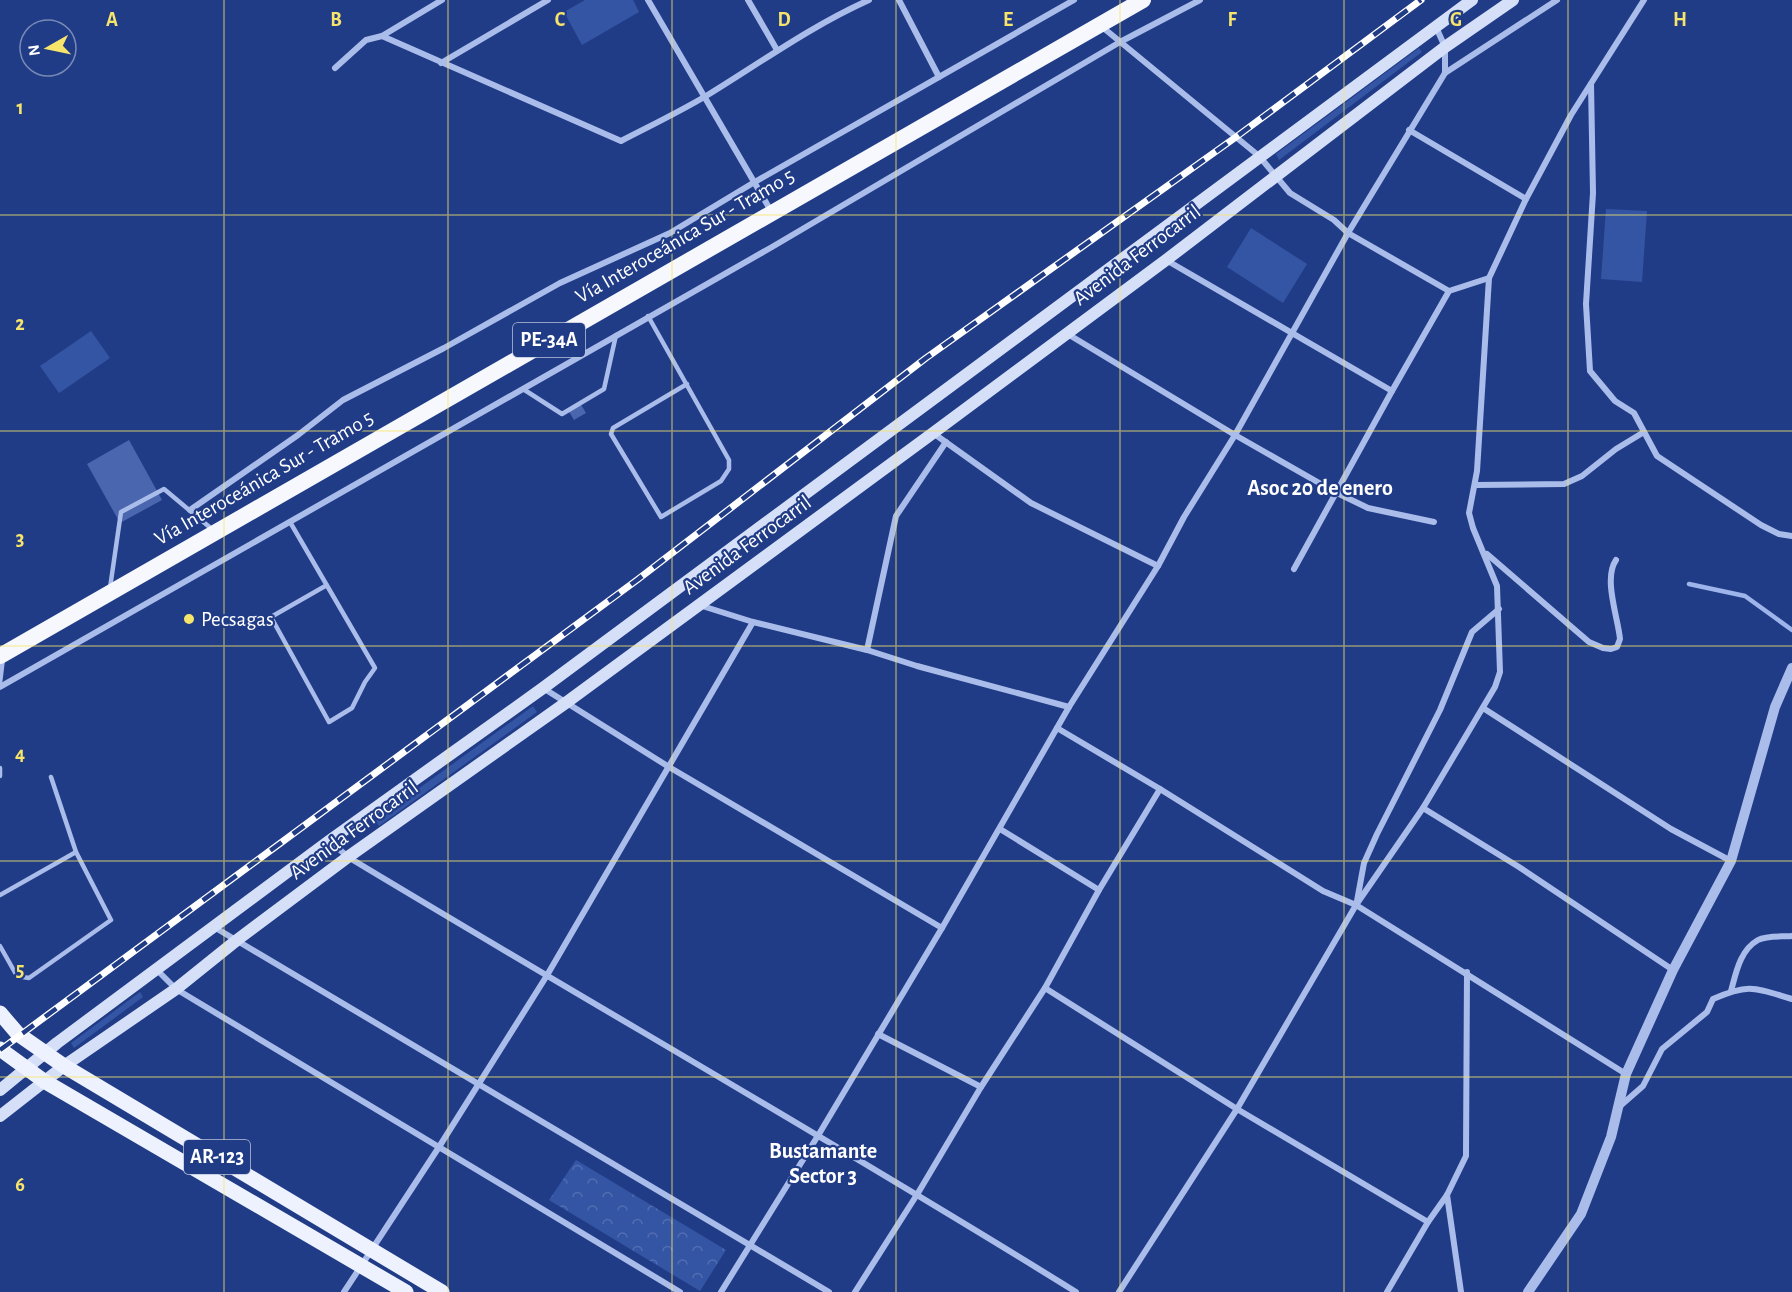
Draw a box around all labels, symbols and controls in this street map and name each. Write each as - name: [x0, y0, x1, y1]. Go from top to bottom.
- text: A: [106, 10, 118, 30]
- text: B: [330, 10, 342, 30]
- text: C: [555, 10, 566, 30]
- text: D: [777, 10, 791, 30]
- text: E: [1003, 10, 1013, 30]
- text: F: [1227, 10, 1237, 30]
- text: G: [1450, 10, 1462, 30]
- text: H: [1673, 10, 1687, 30]
- north arrow: [18, 18, 78, 78]
- text: N: [25, 43, 43, 57]
- text: 1: [16, 98, 24, 118]
- street label: Vía Interoceánica Sur - Tramo 5: [572, 165, 798, 307]
- street label: Avenida Ferrocarril: [1070, 201, 1204, 309]
- text: 2: [15, 314, 25, 334]
- road number: PE-34A: [513, 323, 585, 357]
- street label: Vía Interoceánica Sur - Tramo 5: [151, 407, 377, 549]
- district label: Asoc 20 de enero: [1247, 477, 1393, 499]
- street label: Avenida Ferrocarril: [679, 492, 815, 598]
- text: 3: [16, 529, 24, 549]
- place label: Pecsagas: [201, 609, 274, 630]
- marker: Pecsagas: [182, 612, 196, 626]
- text: 4: [15, 744, 25, 764]
- street label: Avenida Ferrocarril: [286, 777, 422, 883]
- text: 5: [16, 960, 24, 980]
- road number: AR-123: [184, 1140, 250, 1174]
- district label: Bustamante Sector 3: [769, 1140, 877, 1187]
- text: 6: [15, 1175, 25, 1195]

